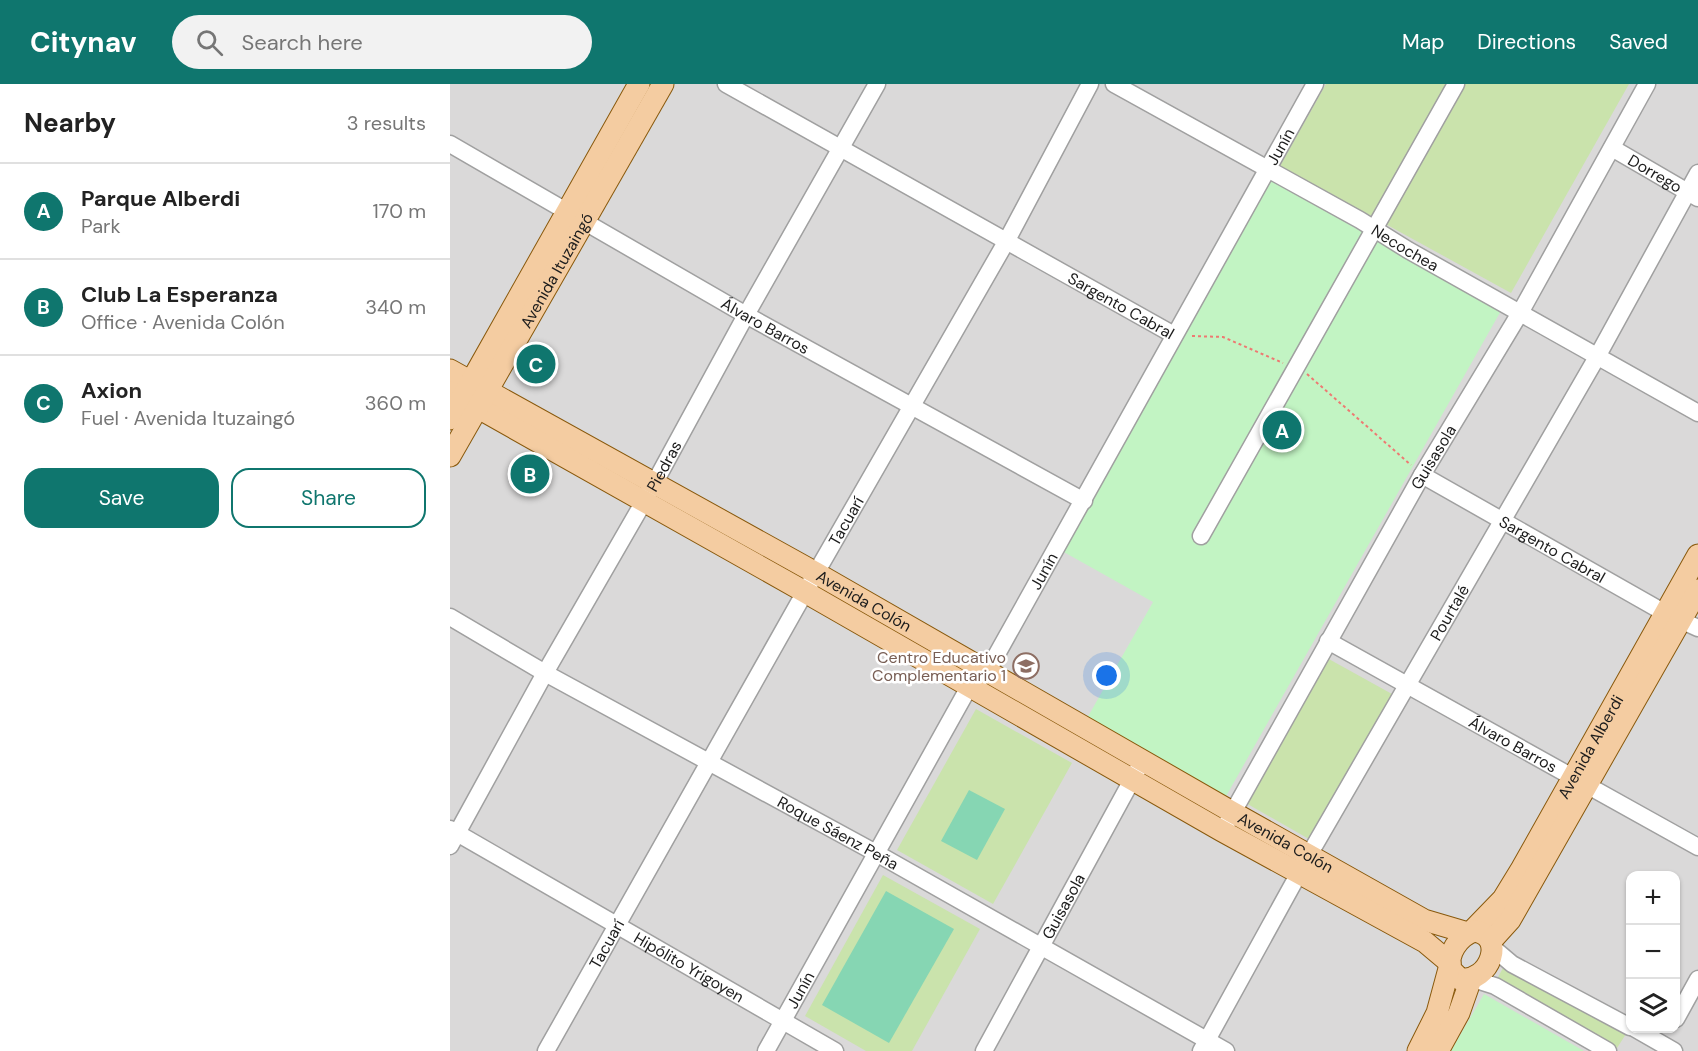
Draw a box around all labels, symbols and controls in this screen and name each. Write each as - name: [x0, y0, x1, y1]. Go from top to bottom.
- search box: [172, 15, 592, 69]
- text: Citynav: [30, 24, 136, 61]
- icon: search: [193, 26, 226, 59]
- text: Search here: [241, 28, 363, 57]
- text: Map: [1402, 28, 1444, 56]
- text: Directions: [1477, 28, 1576, 56]
- text: Saved: [1609, 28, 1668, 56]
- text: Nearby: [24, 106, 116, 140]
- text: 3 results: [347, 110, 426, 136]
- street label: Junín: [1261, 124, 1299, 169]
- street label: Dorrego: [1624, 149, 1686, 197]
- text: Parque Alberdi: [81, 184, 240, 213]
- text: A: [36, 198, 51, 224]
- text: 170 m: [373, 198, 426, 224]
- street label: Avenida Ituzaingó: [515, 209, 598, 332]
- text: Park: [81, 213, 121, 239]
- street label: Necochea: [1368, 219, 1443, 276]
- street label: Sargento Cabral: [1064, 267, 1178, 344]
- text: Club La Esperanza: [81, 280, 278, 309]
- street label: Álvaro Barros: [718, 293, 813, 358]
- text: B: [37, 294, 50, 320]
- text: 340 m: [365, 294, 426, 320]
- text: Office · Avenida Colón: [81, 309, 285, 335]
- pin: C: [516, 342, 556, 386]
- text: Axion: [81, 376, 142, 405]
- text: C: [36, 390, 51, 416]
- text: 360 m: [365, 390, 426, 416]
- text: Fuel · Avenida Ituzaingó: [81, 405, 295, 431]
- pin: A: [1262, 408, 1302, 452]
- street label: Guisasola: [1406, 421, 1461, 493]
- street label: Piedras: [641, 437, 686, 495]
- pin: B: [510, 452, 550, 496]
- button: Save: [24, 468, 219, 528]
- button: Share: [231, 468, 426, 528]
- street label: Tacuarí: [824, 492, 868, 549]
- street label: Sargento Cabral: [1496, 511, 1609, 588]
- street label: Junín: [1025, 549, 1062, 593]
- street label: Avenida Colón: [813, 565, 915, 636]
- street label: Pourtalé: [1425, 581, 1474, 644]
- place label: Centro Educativo Complementario 1: [872, 647, 1006, 686]
- school or university icon: Centro Educativo Complementario 1: [1011, 651, 1041, 681]
- your location: [1092, 661, 1121, 690]
- street label: Avenida Alberdi: [1553, 691, 1628, 802]
- street label: Álvaro Barros: [1465, 711, 1561, 777]
- street label: Roque Sáenz Peña: [774, 791, 902, 874]
- street label: Avenida Colón: [1234, 807, 1337, 877]
- street label: Guisasola: [1037, 870, 1089, 943]
- map controls: [1626, 871, 1680, 1033]
- button: +: [1626, 871, 1680, 925]
- street label: Tacuarí: [584, 915, 629, 972]
- button: −: [1626, 925, 1680, 979]
- street label: Hipólito Yrigoyen: [630, 927, 748, 1007]
- street label: Junín: [781, 968, 819, 1012]
- button: layers: [1626, 979, 1680, 1033]

